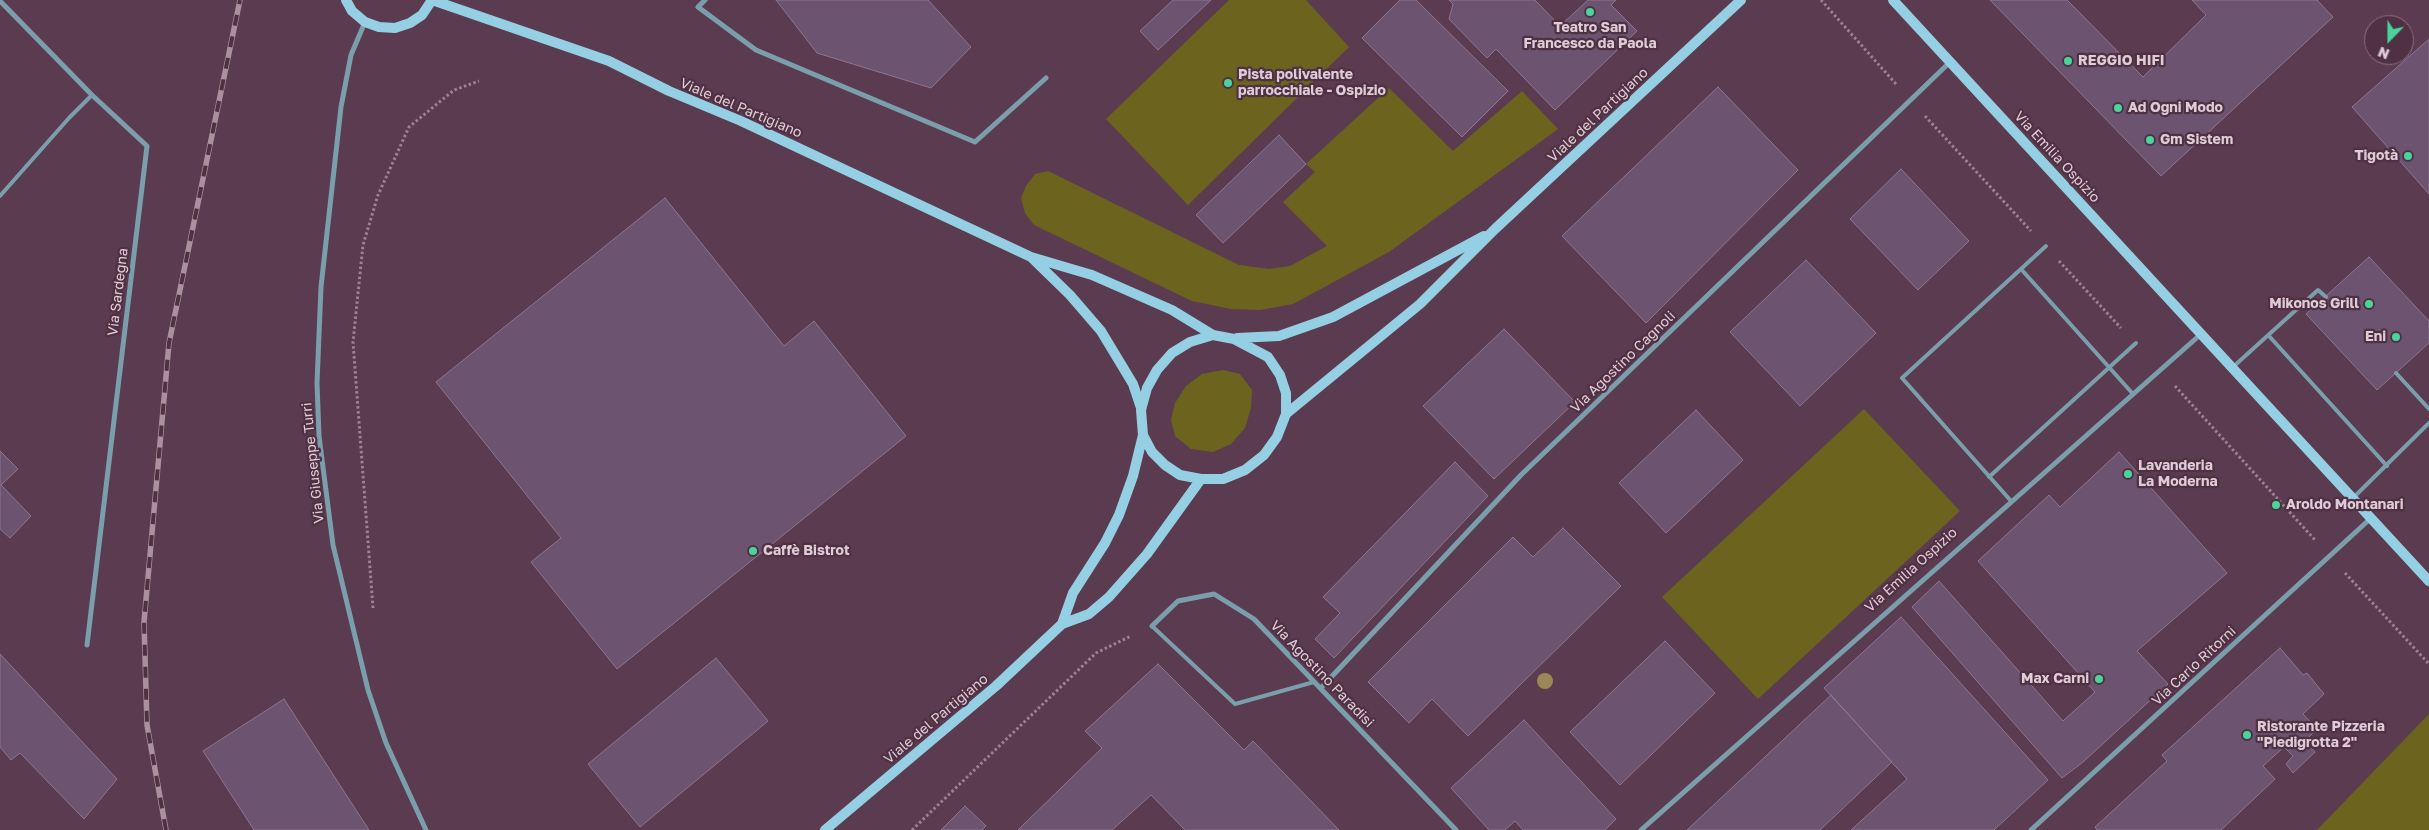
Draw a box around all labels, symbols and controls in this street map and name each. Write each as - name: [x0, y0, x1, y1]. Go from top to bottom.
- marker: Teatro San Francesco da Paola: [1584, 6, 1596, 18]
- north arrow: [2364, 15, 2414, 65]
- place label: Teatro San Francesco da Paola: [1523, 20, 1657, 52]
- text: N: [2375, 44, 2392, 63]
- place label: REGGIO HIFI: [2078, 53, 2165, 69]
- marker: REGGIO HIFI: [2062, 55, 2074, 67]
- street label: Viale del Partigiano: [1544, 64, 1652, 166]
- place label: Pista polivalente parrocchiale - Ospizio: [1238, 67, 1386, 100]
- street label: Viale del Partigiano: [677, 75, 805, 141]
- marker: Pista polivalente parrocchiale - Ospizio: [1222, 77, 1234, 89]
- place label: Ad Ogni Modo: [2128, 100, 2223, 116]
- marker: Ad Ogni Modo: [2112, 102, 2124, 114]
- street label: Via Emilia Ospizio: [2011, 108, 2103, 206]
- place label: Gm Sistem: [2160, 132, 2233, 148]
- marker: Gm Sistem: [2144, 134, 2156, 146]
- place label: Tigotà: [2354, 148, 2398, 164]
- marker: Tigotà: [2402, 150, 2414, 162]
- street label: Via Sardegna: [104, 247, 132, 337]
- place label: Mikonos Grill: [2269, 296, 2359, 312]
- marker: Mikonos Grill: [2363, 298, 2375, 310]
- street label: Via Agostino Cagnoli: [1567, 308, 1679, 416]
- place label: Eni: [2365, 329, 2386, 345]
- marker: Eni: [2390, 331, 2402, 343]
- street label: Via Giuseppe Turri: [298, 402, 328, 524]
- place label: Lavanderia La Moderna: [2138, 458, 2218, 491]
- marker: Lavanderia La Moderna: [2122, 468, 2134, 480]
- place label: Aroldo Montanari: [2286, 497, 2404, 513]
- marker: Aroldo Montanari: [2270, 499, 2282, 511]
- street label: Via Emilia Ospizio: [1861, 524, 1961, 616]
- place label: Caffè Bistrot: [763, 543, 849, 559]
- marker: Caffè Bistrot: [747, 545, 759, 557]
- street label: Via Agostino Paradisi: [1267, 617, 1377, 731]
- street label: Via Carlo Ritorni: [2148, 623, 2240, 709]
- street label: Viale del Partigiano: [880, 670, 992, 768]
- place label: Max Carni: [2021, 671, 2089, 687]
- marker: Max Carni: [2093, 673, 2105, 685]
- place label: Ristorante Pizzeria "Piedigrotta 2": [2257, 719, 2385, 752]
- marker: Ristorante Pizzeria "Piedigrotta 2": [2241, 729, 2253, 741]

